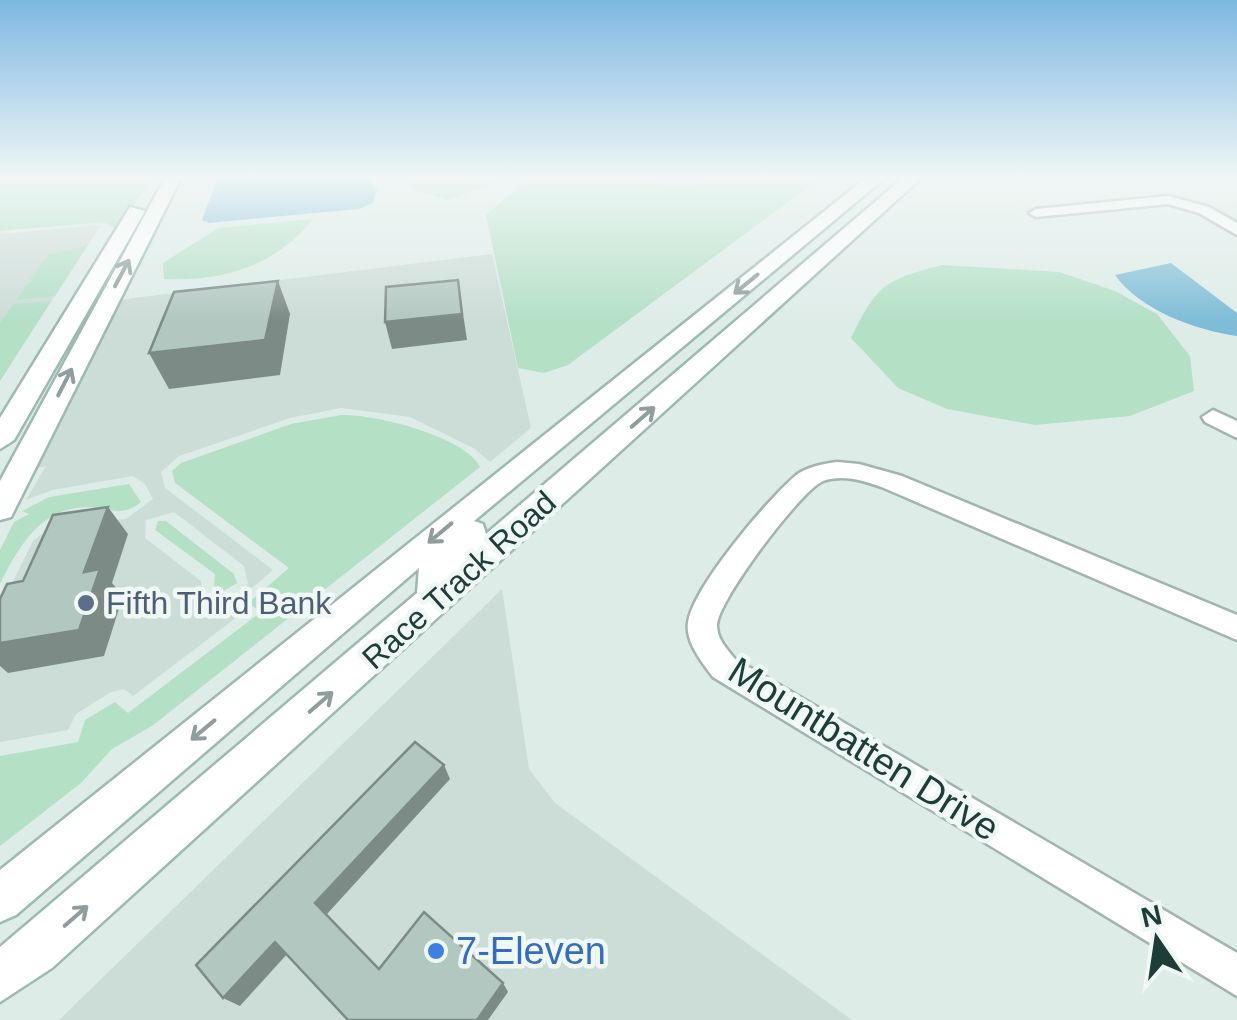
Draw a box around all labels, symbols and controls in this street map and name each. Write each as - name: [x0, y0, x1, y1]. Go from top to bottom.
- one-way arrow: [113, 258, 133, 288]
- one-way arrow: [734, 273, 760, 295]
- one-way arrow: [56, 368, 75, 398]
- one-way arrow: [630, 405, 655, 428]
- street label: Race Track Road: [355, 484, 563, 676]
- one-way arrow: [427, 521, 453, 543]
- place label: Fifth Third Bank: [106, 585, 332, 621]
- marker: Fifth Third Bank: [75, 592, 97, 614]
- street label: Mountbatten Drive: [721, 649, 1007, 849]
- one-way arrow: [308, 690, 333, 713]
- one-way arrow: [191, 719, 217, 741]
- north arrow: [1107, 890, 1207, 990]
- text: N: [1138, 899, 1165, 934]
- one-way arrow: [63, 904, 88, 927]
- place label: 7-Eleven: [456, 930, 606, 972]
- marker: 7-Eleven: [425, 940, 447, 962]

